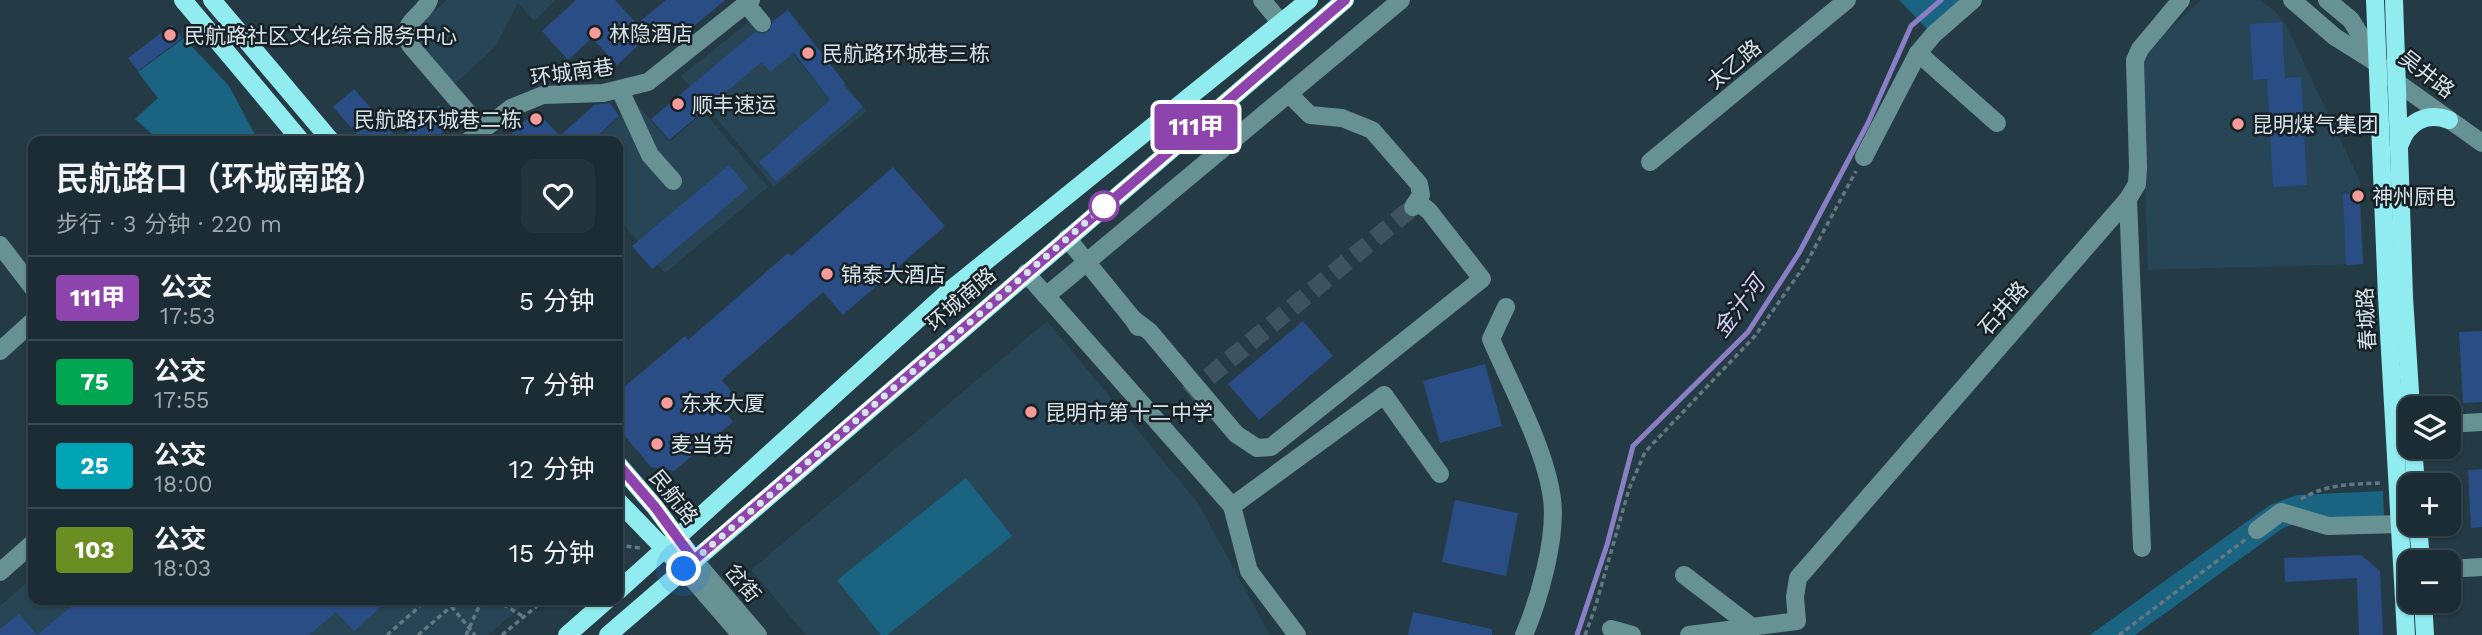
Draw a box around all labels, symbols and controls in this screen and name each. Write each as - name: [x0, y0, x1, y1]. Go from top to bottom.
- place label: 林隐酒店: [609, 21, 693, 46]
- place label: 民航路社区文化综合服务中心: [184, 23, 457, 48]
- marker: 林隐酒店: [587, 25, 603, 41]
- marker: 民航路社区文化综合服务中心: [162, 27, 178, 43]
- street label: 太乙路: [1702, 34, 1766, 94]
- place label: 民航路环城巷三栋: [822, 41, 990, 66]
- marker: 民航路环城巷三栋: [800, 45, 816, 61]
- street label: 吴井路: [2394, 45, 2460, 103]
- street label: 环城南巷: [529, 54, 615, 90]
- place label: 顺丰速运: [692, 92, 776, 117]
- marker: 顺丰速运: [670, 96, 686, 112]
- line badge: 111甲: [1147, 104, 1245, 150]
- place label: 民航路环城巷二栋: [354, 107, 522, 132]
- marker: 民航路环城巷二栋: [528, 111, 544, 127]
- place label: 昆明煤气集团: [2252, 112, 2378, 137]
- text: 111甲: [1168, 113, 1224, 141]
- marker: 昆明煤气集团: [2230, 116, 2246, 132]
- text: 民航路口（环城南路）: [56, 159, 386, 198]
- button: heart: [521, 159, 595, 233]
- place label: 神州厨电: [2372, 184, 2456, 209]
- marker: 神州厨电: [2350, 188, 2366, 204]
- unlabelled marker: [1089, 191, 1119, 221]
- text: 步行 · 3 分钟 · 220 m: [56, 211, 282, 238]
- place label: 锦泰大酒店: [841, 262, 946, 287]
- street label: 环城南路: [921, 262, 1001, 336]
- marker: 锦泰大酒店: [819, 266, 835, 282]
- water label: 金汁河: [1707, 268, 1773, 343]
- text: 公交: [160, 272, 212, 302]
- street label: 石井路: [1973, 276, 2033, 340]
- text: 111甲: [70, 284, 125, 312]
- text: 5 分钟: [519, 286, 595, 316]
- street label: 春城路: [2352, 287, 2380, 351]
- text: 17:53: [160, 303, 216, 330]
- text: 公交: [154, 356, 206, 386]
- text: 75: [80, 368, 109, 396]
- text: 7 分钟: [520, 370, 595, 400]
- text: 17:55: [154, 387, 209, 414]
- place label: 东来大厦: [681, 391, 765, 416]
- marker: 东来大厦: [659, 395, 675, 411]
- map controls: [2398, 396, 2461, 613]
- button: layers: [2398, 396, 2461, 459]
- place label: 昆明市第十二中学: [1045, 400, 1213, 425]
- marker: 昆明市第十二中学: [1023, 404, 1039, 420]
- place label: 麦当劳: [671, 432, 734, 457]
- marker: 麦当劳: [649, 436, 665, 452]
- text: 公交: [154, 440, 206, 470]
- text: 25: [80, 452, 109, 480]
- text: 12 分钟: [509, 454, 595, 484]
- street label: 民航路: [644, 465, 704, 529]
- text: 18:00: [154, 471, 213, 498]
- button: +: [2398, 473, 2461, 536]
- text: 公交: [154, 524, 206, 554]
- text: 103: [75, 536, 114, 564]
- text: 15 分钟: [509, 538, 595, 568]
- button: −: [2398, 550, 2461, 613]
- your location: [666, 551, 701, 586]
- text: 18:03: [154, 555, 211, 582]
- street label: 岔街: [720, 559, 766, 607]

